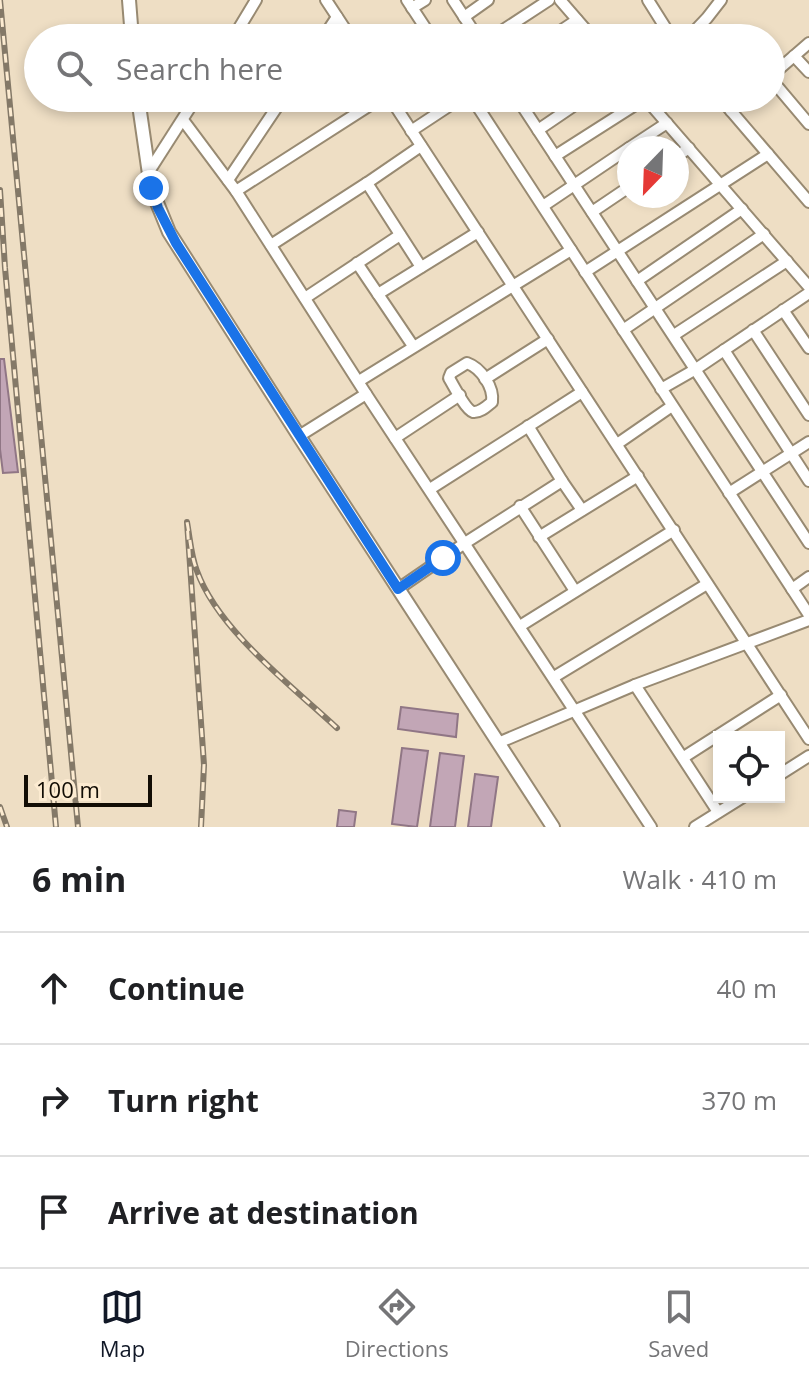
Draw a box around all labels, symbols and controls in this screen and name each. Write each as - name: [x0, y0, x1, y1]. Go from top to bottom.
- search box: [24, 24, 785, 112]
- icon: search: [52, 46, 96, 90]
- text: Search here: [116, 48, 283, 89]
- north arrow: [617, 136, 689, 208]
- route end: [133, 170, 169, 206]
- route start: [425, 540, 461, 576]
- map controls: [713, 731, 785, 803]
- button: locate: [713, 731, 785, 803]
- scale bar: [24, 771, 152, 807]
- text: 100 m: [36, 774, 100, 804]
- text: 6 min: [32, 856, 126, 902]
- text: Walk · 410 m: [623, 861, 777, 897]
- icon: ahead: [32, 966, 76, 1010]
- text: Continue: [108, 968, 245, 1009]
- text: 40 m: [716, 970, 777, 1006]
- icon: right: [32, 1078, 76, 1122]
- text: Turn right: [108, 1080, 259, 1121]
- text: 370 m: [702, 1082, 777, 1118]
- icon: arrive: [32, 1190, 76, 1234]
- text: Arrive at destination: [108, 1192, 419, 1233]
- tab: Map: [100, 1285, 145, 1363]
- tab: Directions: [345, 1285, 449, 1363]
- tab: Saved: [648, 1285, 709, 1363]

